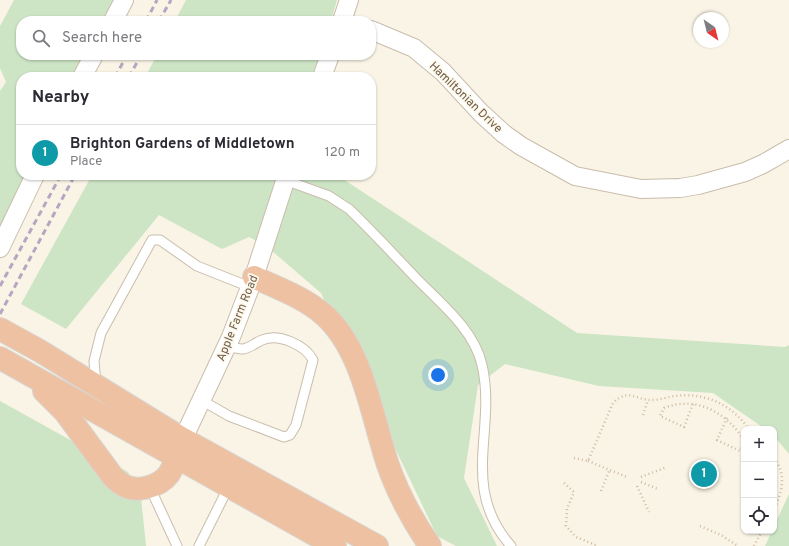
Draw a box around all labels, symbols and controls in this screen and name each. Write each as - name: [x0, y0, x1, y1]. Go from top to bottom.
- north arrow: [693, 12, 729, 48]
- search box: [16, 16, 376, 60]
- icon: search: [30, 27, 52, 49]
- text: Search here: [62, 29, 142, 48]
- street label: Hamiltonian Drive: [425, 59, 505, 137]
- text: Nearby: [32, 87, 89, 109]
- text: Brighton Gardens of Middletown: [70, 135, 295, 154]
- text: 1: [42, 145, 48, 161]
- text: 120 m: [325, 145, 360, 161]
- text: Place: [70, 154, 102, 170]
- street label: Apple Farm Road: [213, 273, 263, 364]
- your location: [428, 365, 448, 385]
- map controls: [741, 426, 777, 534]
- button: +: [741, 426, 777, 462]
- pin: 1: [691, 459, 717, 489]
- button: −: [741, 462, 777, 498]
- button: locate: [741, 498, 777, 534]

